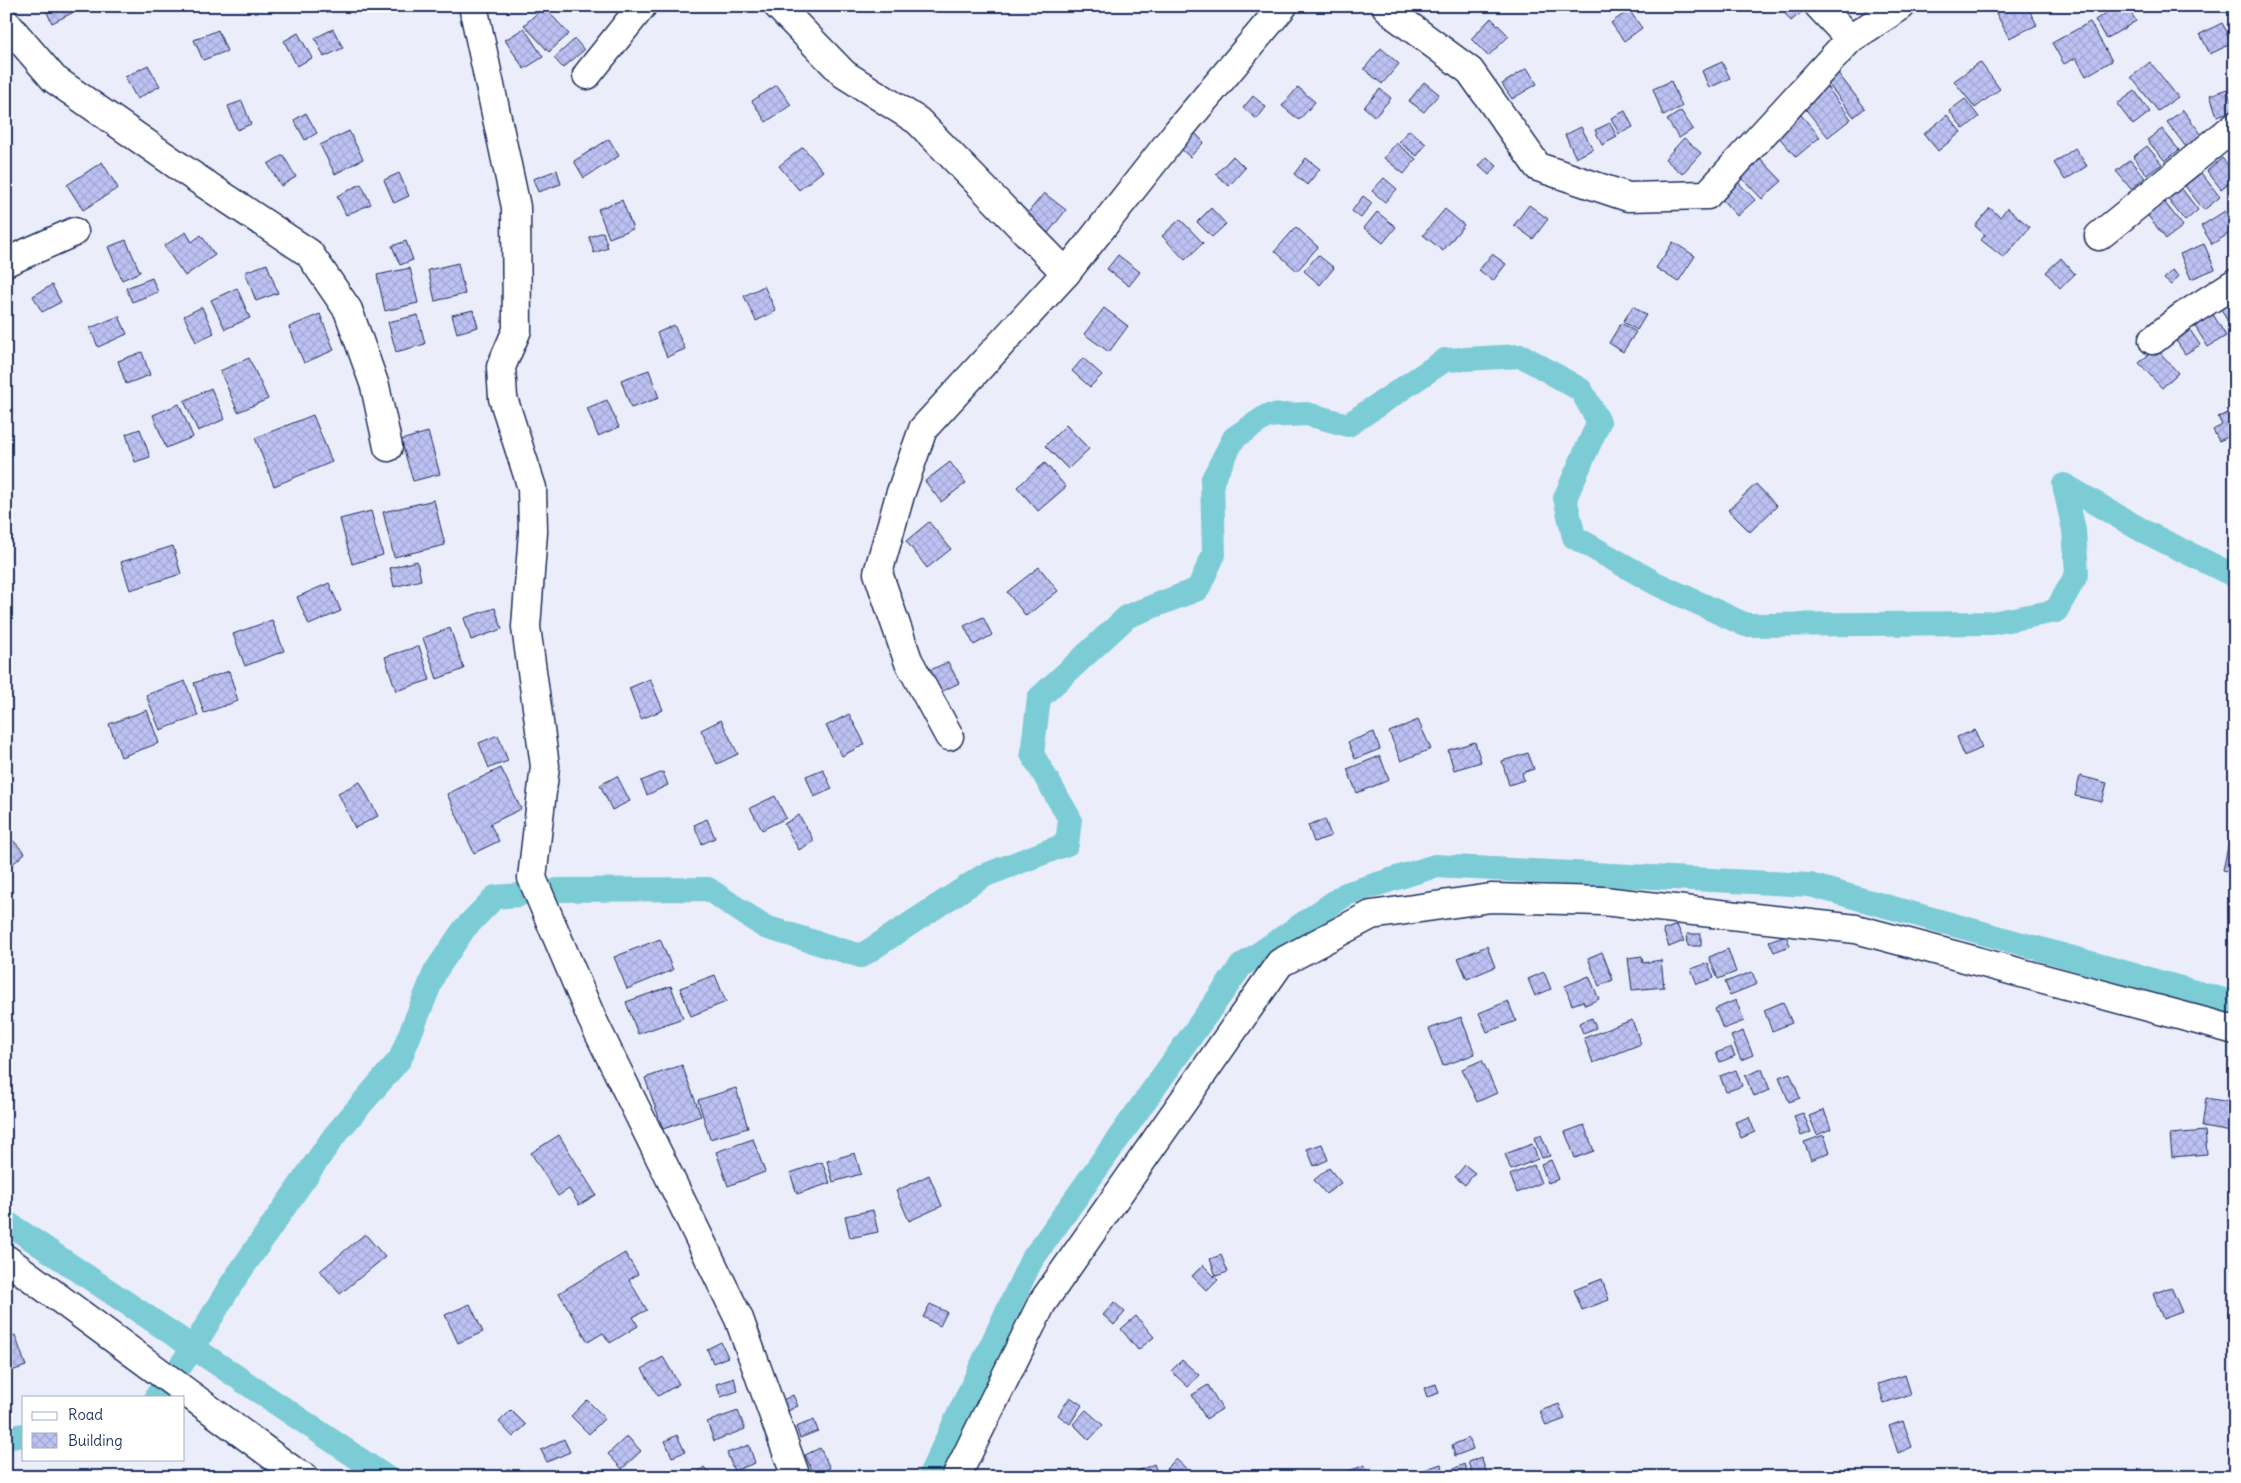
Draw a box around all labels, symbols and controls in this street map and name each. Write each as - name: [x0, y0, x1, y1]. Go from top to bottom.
- legend: [22, 1396, 185, 1460]
- text: Road: [68, 1405, 103, 1424]
- text: Building: [68, 1431, 123, 1450]

